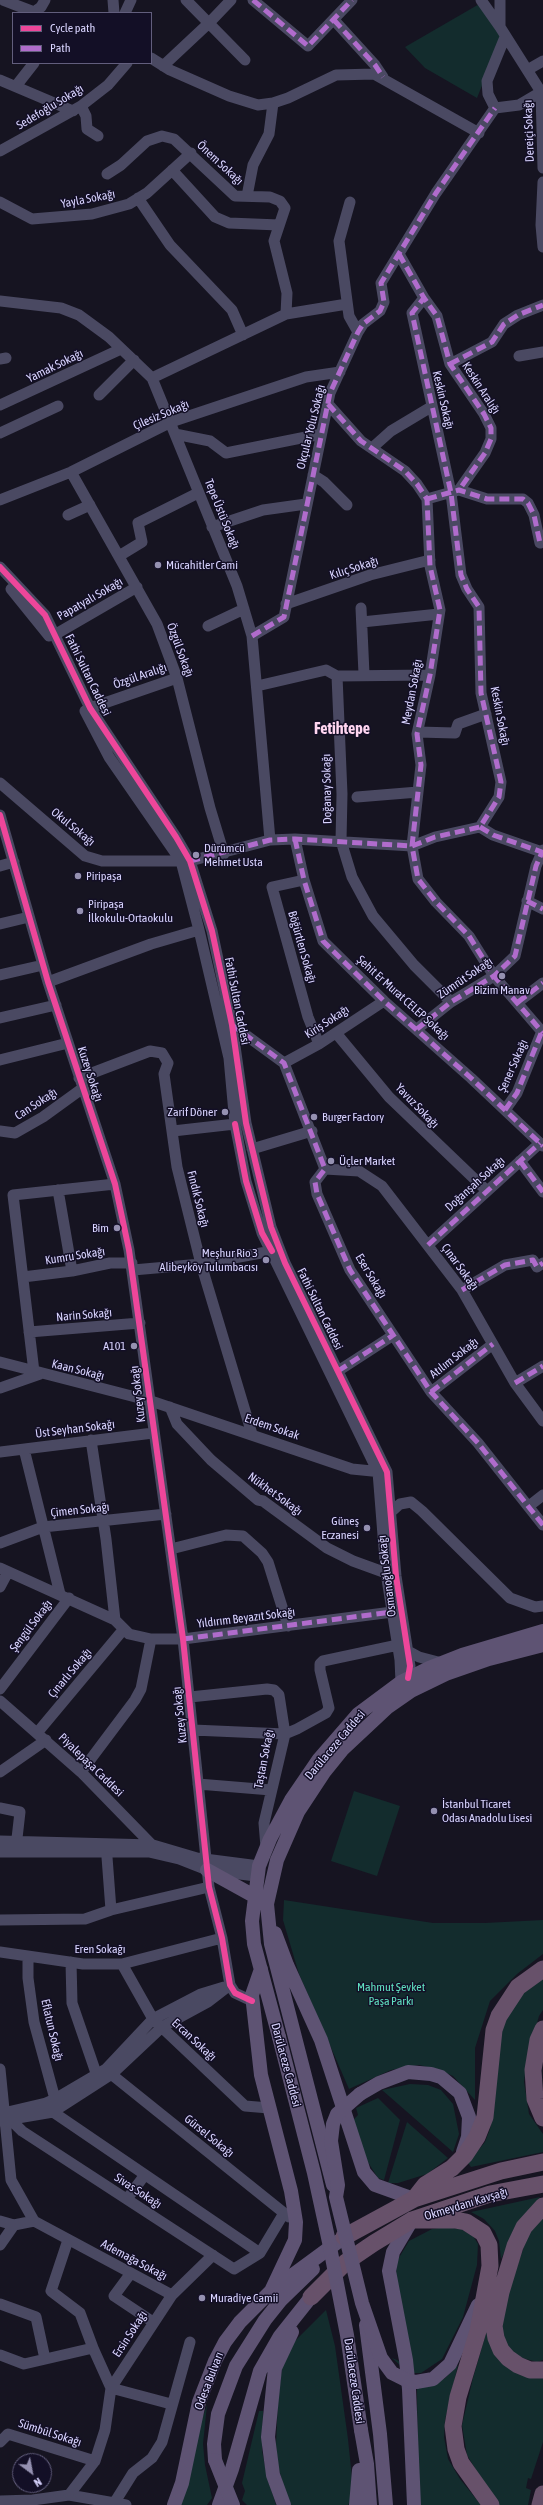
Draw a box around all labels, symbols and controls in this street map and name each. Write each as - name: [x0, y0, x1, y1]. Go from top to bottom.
- legend: [12, 12, 152, 64]
- text: Cycle path: [50, 21, 95, 35]
- text: Path: [50, 41, 71, 55]
- street label: Sedefoğlu Sokağı: [14, 81, 86, 133]
- street label: Dereiçi Sokağı: [521, 100, 537, 162]
- street label: Önem Sokağı: [194, 138, 246, 188]
- street label: Yayla Sokağı: [60, 187, 116, 211]
- street label: Yamak Sokağı: [25, 346, 85, 386]
- street label: Keskin Aralığı: [459, 359, 503, 417]
- street label: Keskin Sokağı: [429, 369, 457, 431]
- street label: Okçular Yolu Sokağı: [294, 383, 328, 471]
- street label: Çilesiz Sokağı: [131, 397, 191, 433]
- street label: Tepe Üstü Sokağı: [201, 477, 243, 551]
- street label: Kılıç Sokağı: [328, 553, 380, 583]
- place label: Mücahitler Cami: [166, 558, 238, 572]
- marker: Mücahitler Cami: [153, 560, 163, 570]
- street label: Papatyalı Sokağı: [55, 574, 125, 624]
- street label: Özgül Sokağı: [164, 621, 196, 679]
- street label: Fathi Sultan Caddesi: [62, 632, 114, 718]
- street label: Meydan Sokağı: [399, 658, 425, 726]
- street label: Özgül Aralığı: [111, 660, 169, 692]
- street label: Keskin Sokağı: [487, 685, 513, 747]
- district label: Fetihtepe: [314, 719, 370, 739]
- street label: Doğanay Sokağı: [319, 754, 335, 824]
- street label: Okul Sokağı: [48, 805, 98, 849]
- place label: Dürümcü Mehmet Usta: [204, 841, 263, 869]
- marker: Dürümcü Mehmet Usta: [191, 850, 201, 860]
- place label: Piripaşa: [86, 869, 122, 883]
- marker: Piripaşa: [73, 871, 83, 881]
- place label: Piripaşa İlkokulu-Ortaokulu: [88, 897, 173, 925]
- marker: Piripaşa İlkokulu-Ortaokulu: [75, 906, 85, 916]
- street label: Böğürtlen Sokağı: [285, 909, 319, 985]
- street label: Şehit Er Murat CELEP Sokağı: [354, 953, 452, 1043]
- street label: Zümrüt Sokağı: [435, 954, 495, 1002]
- street label: Fathi Sultan Caddesi: [221, 956, 253, 1046]
- marker: Bizim Manav: [497, 971, 507, 981]
- place label: Bizim Manav: [474, 983, 530, 997]
- street label: Kiriş Sokağı: [302, 1002, 352, 1042]
- street label: Şener Sokağı: [495, 1037, 531, 1095]
- street label: Kuzey Sokağı: [74, 1045, 106, 1103]
- street label: Yavuz Sokağı: [392, 1081, 442, 1131]
- street label: Can Sokağı: [12, 1085, 60, 1123]
- place label: Zarif Döner: [168, 1105, 217, 1119]
- marker: Zarif Döner: [220, 1107, 230, 1117]
- place label: Burger Factory: [322, 1110, 384, 1124]
- marker: Burger Factory: [309, 1112, 319, 1122]
- street label: Doğanşah Sokağı: [442, 1153, 508, 1215]
- place label: Üçler Market: [339, 1154, 395, 1168]
- marker: Üçler Market: [326, 1156, 336, 1166]
- street label: Fındık Sokağı: [184, 1169, 212, 1229]
- place label: Bim: [92, 1221, 109, 1235]
- marker: Bim: [112, 1223, 122, 1233]
- street label: Çınar Sokağı: [438, 1241, 482, 1293]
- street label: Kumru Sokağı: [44, 1244, 106, 1268]
- place label: Meşhur Rio 3 Alibeyköy Tulumbacısı: [160, 1246, 258, 1274]
- street label: Eser Sokağı: [352, 1251, 390, 1301]
- marker: Meşhur Rio 3 Alibeyköy Tulumbacısı: [261, 1255, 271, 1265]
- street label: Fathi Sultan Caddesi: [294, 1266, 346, 1352]
- street label: Narin Sokağı: [56, 1305, 112, 1325]
- street label: Atılım Sokağı: [427, 1335, 481, 1381]
- place label: A101: [103, 1339, 126, 1353]
- marker: A101: [129, 1341, 139, 1351]
- street label: Kaan Sokağı: [50, 1357, 106, 1383]
- street label: Kuzey Sokağı: [127, 1365, 149, 1423]
- street label: Erdem Sokak: [243, 1411, 301, 1443]
- street label: Üst Seyhan Sokağı: [34, 1417, 116, 1441]
- street label: Nükhet Sokağı: [245, 1469, 305, 1519]
- street label: Çimen Sokağı: [50, 1500, 110, 1520]
- place label: Güneş Eczanesi: [321, 1514, 359, 1542]
- marker: Güneş Eczanesi: [362, 1523, 372, 1533]
- street label: Osmanoğlu Sokağı: [375, 1534, 399, 1618]
- street label: Şengül Sokağı: [7, 1597, 55, 1655]
- street label: Yıldırım Beyazıt Sokağı: [196, 1605, 296, 1631]
- street label: Çınarlı Sokağı: [45, 1645, 95, 1701]
- street label: Kuzey Sokağı: [170, 1686, 190, 1744]
- street label: Darülaceze Caddesi: [302, 1707, 368, 1783]
- street label: Taştan Sokağı: [251, 1728, 277, 1790]
- street label: Piyalepaşa Caddesi: [55, 1730, 127, 1800]
- place label: İstanbul Ticaret Odası Anadolu Lisesi: [442, 1797, 532, 1825]
- marker: İstanbul Ticaret Odası Anadolu Lisesi: [429, 1806, 439, 1816]
- street label: Eren Sokağı: [74, 1942, 126, 1956]
- park label: Mahmut Şevket Paşa Parkı: [357, 1980, 425, 2008]
- street label: Eflatun Sokağı: [38, 1998, 66, 2062]
- street label: Ercan Sokağı: [169, 2016, 219, 2064]
- street label: Darülaceze Caddesi: [268, 2021, 304, 2109]
- street label: Gürsel Sokağı: [181, 2112, 237, 2160]
- street label: Sivas Sokağı: [112, 2170, 164, 2212]
- street label: Okmeydanı Kavşağı: [423, 2184, 509, 2224]
- street label: Ademağa Sokağı: [98, 2237, 170, 2283]
- place label: Muradiye Camii: [210, 2291, 278, 2305]
- marker: Muradiye Camii: [197, 2293, 207, 2303]
- street label: Ersin Sokağı: [110, 2308, 150, 2360]
- street label: Darülaceze Caddesi: [341, 2337, 367, 2425]
- street label: Odesa Bulvarı: [191, 2350, 227, 2412]
- street label: Sümbül Sokağı: [17, 2416, 83, 2450]
- north arrow: [12, 2453, 52, 2493]
- text: N: [32, 2476, 44, 2489]

